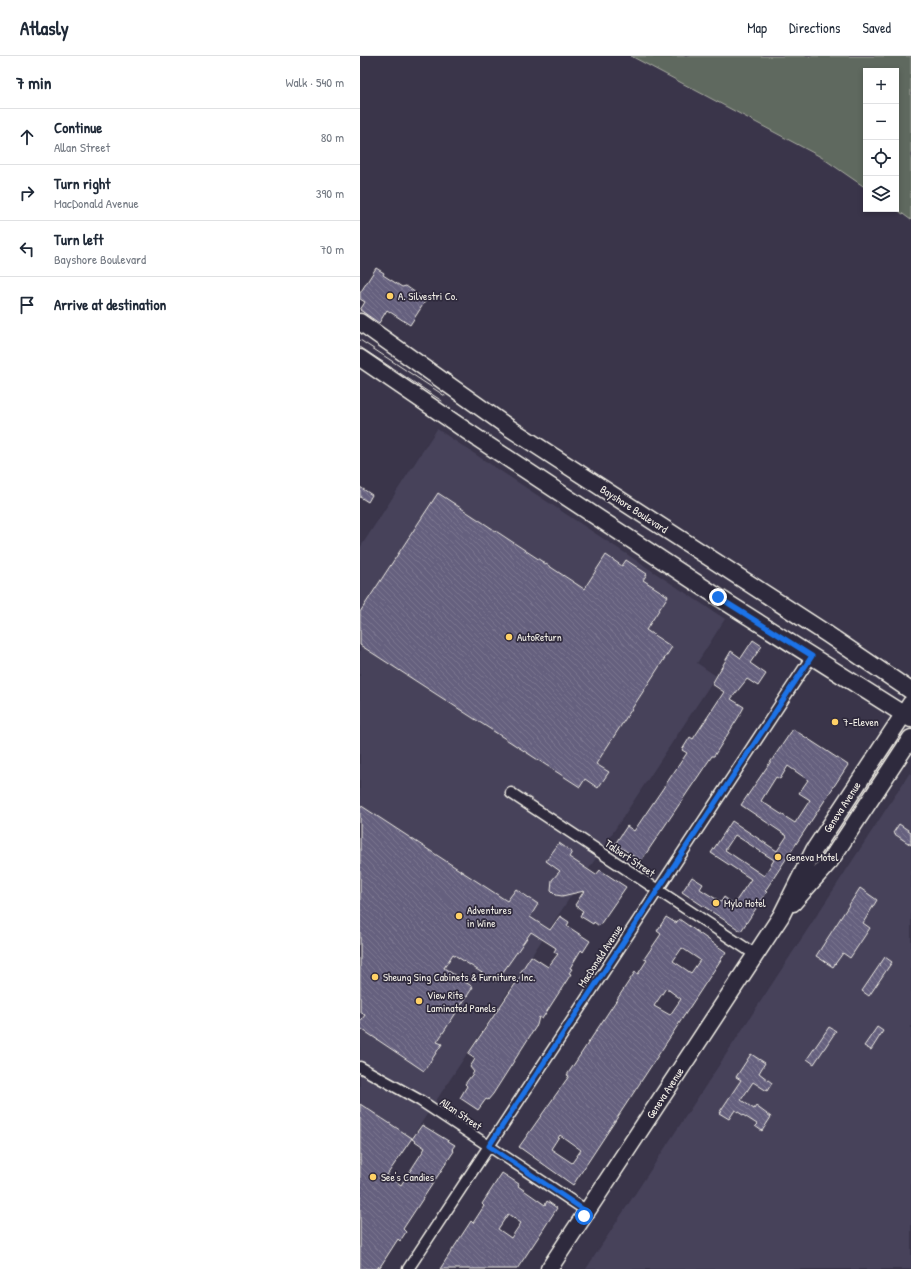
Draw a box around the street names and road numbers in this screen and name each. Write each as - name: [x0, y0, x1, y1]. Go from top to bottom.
- street label: Bayshore Boulevard: [598, 482, 671, 536]
- street label: Geneva Avenue: [820, 778, 864, 835]
- street label: Talbert Street: [602, 836, 658, 880]
- street label: MacDonald Avenue: [575, 922, 626, 990]
- street label: Geneva Avenue: [643, 1064, 687, 1121]
- street label: Allan Street: [437, 1095, 485, 1133]

